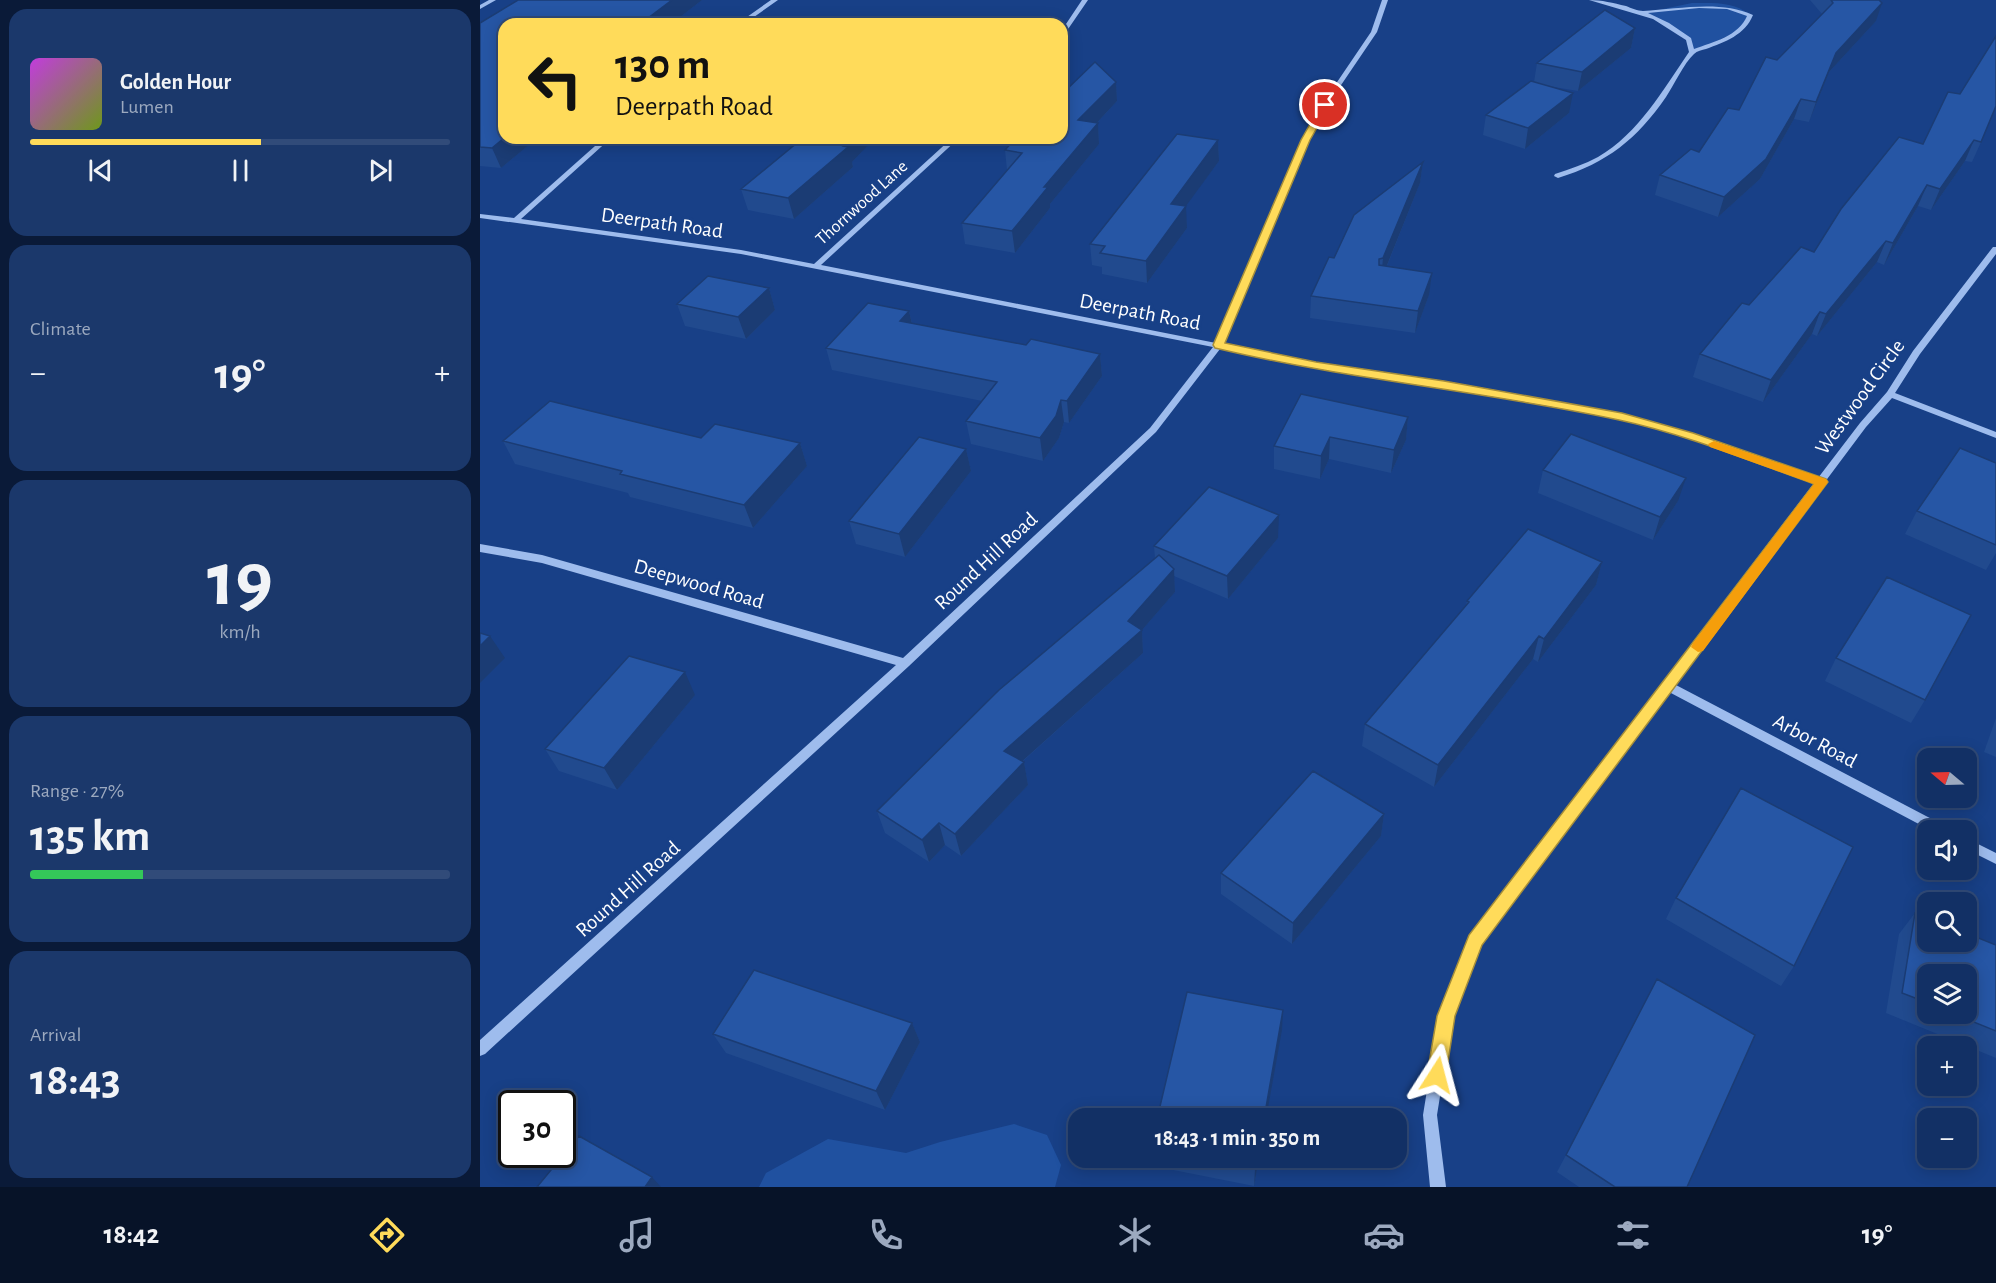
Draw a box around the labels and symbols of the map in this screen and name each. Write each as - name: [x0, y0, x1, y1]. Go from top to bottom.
- pin: [1299, 79, 1350, 130]
- street label: Thornwood Lane: [813, 157, 911, 249]
- street label: Deerpath Road: [600, 204, 724, 242]
- street label: Deerpath Road: [1078, 290, 1202, 334]
- street label: Westwood Circle: [1811, 336, 1909, 458]
- street label: Round Hill Road: [931, 508, 1041, 614]
- street label: Deepwood Road: [632, 555, 766, 613]
- street label: Arbor Road: [1770, 710, 1860, 772]
- north arrow: [1917, 748, 1977, 808]
- street label: Round Hill Road: [572, 837, 684, 941]
- position arrow: [1405, 1043, 1469, 1107]
- speed limit sign: 30: [498, 1090, 576, 1168]

